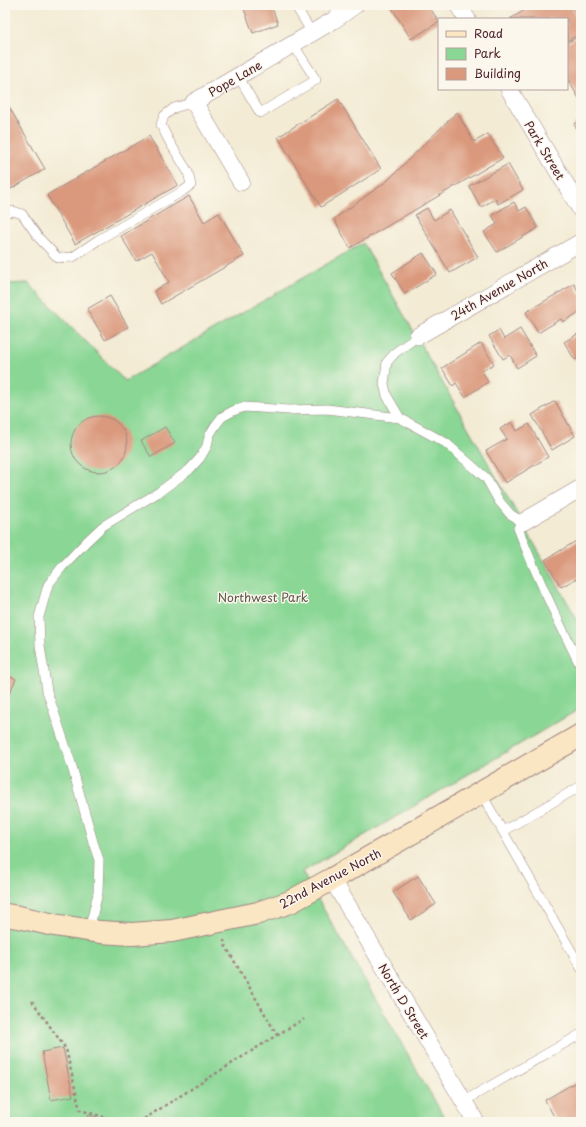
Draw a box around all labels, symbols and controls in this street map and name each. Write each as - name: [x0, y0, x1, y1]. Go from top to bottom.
- legend: [438, 18, 568, 90]
- text: Road: [474, 24, 503, 42]
- text: Park: [474, 44, 501, 62]
- street label: Pope Lane: [205, 55, 265, 101]
- text: Building: [474, 64, 521, 82]
- street label: Park Street: [520, 117, 570, 183]
- street label: 24th Avenue North: [447, 254, 551, 324]
- park label: Northwest Park: [218, 588, 308, 606]
- street label: 22nd Avenue North: [276, 844, 384, 912]
- street label: North D Street: [374, 960, 434, 1042]

